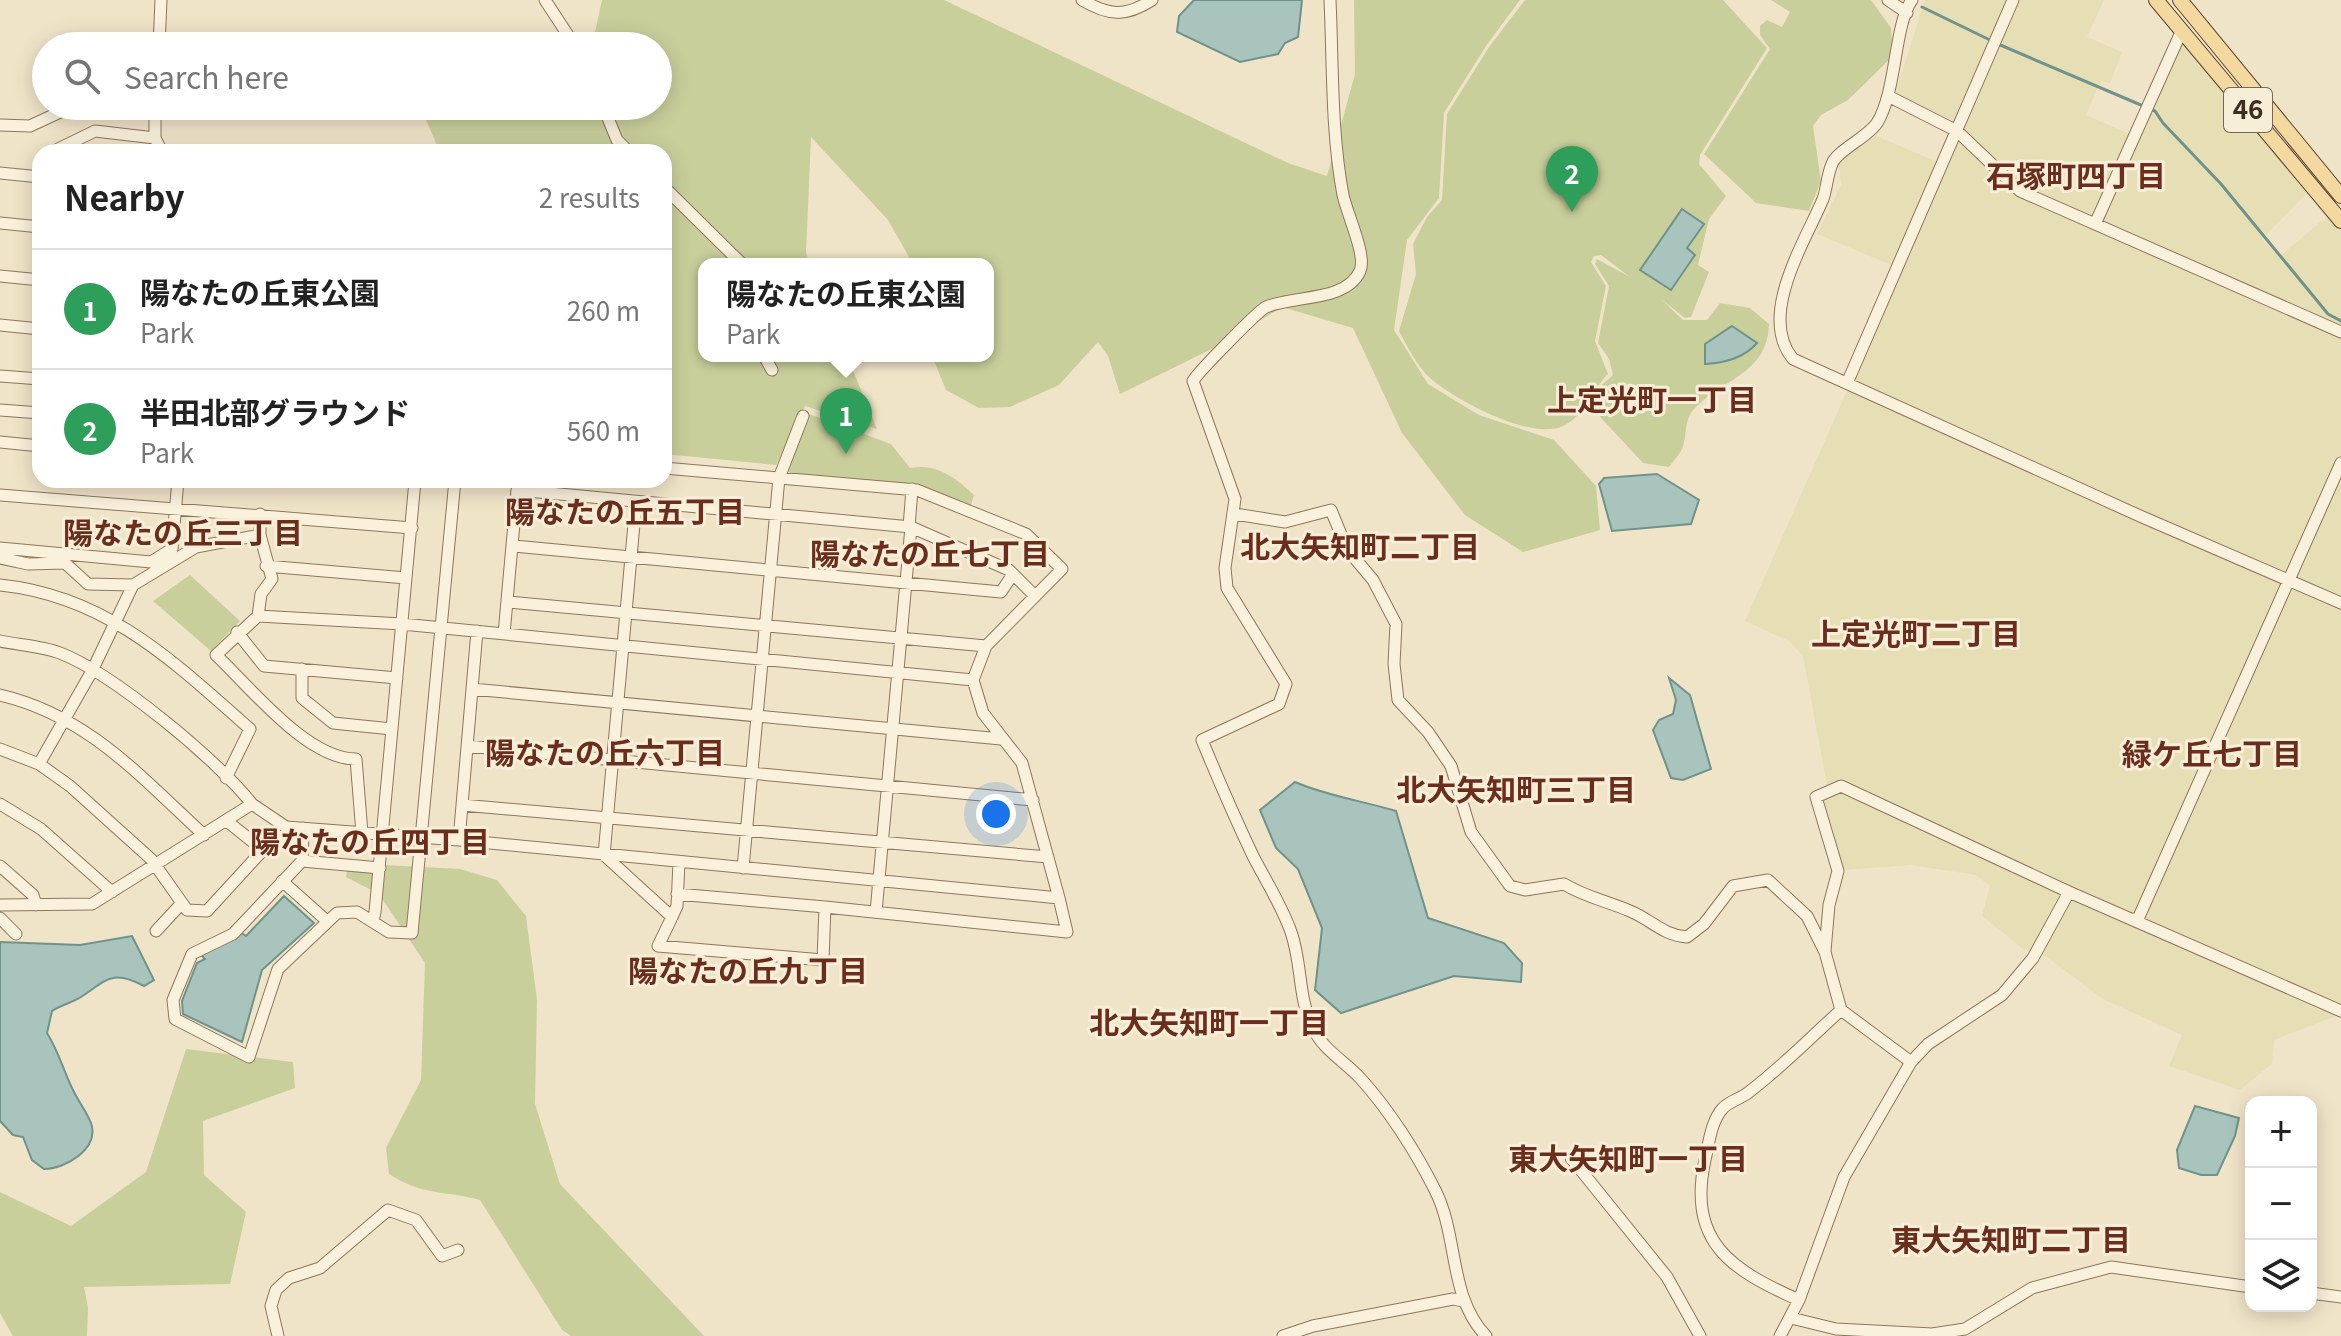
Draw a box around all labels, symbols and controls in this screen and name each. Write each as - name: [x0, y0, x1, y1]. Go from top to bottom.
- search box: [32, 32, 672, 120]
- icon: search: [60, 54, 104, 98]
- text: Search here: [124, 54, 289, 98]
- road number: 46: [2224, 88, 2272, 132]
- pin: 2: [1546, 146, 1598, 212]
- district label: 石塚町四丁目: [1986, 152, 2166, 196]
- text: Nearby: [64, 172, 184, 221]
- text: 2 results: [539, 178, 640, 215]
- popup: [698, 258, 994, 362]
- text: 陽なたの丘東公園: [140, 269, 380, 313]
- text: 陽なたの丘東公園: [726, 270, 966, 314]
- text: 1: [82, 291, 98, 328]
- text: 260 m: [567, 291, 640, 328]
- text: Park: [140, 313, 194, 350]
- text: Park: [726, 314, 780, 351]
- district label: 上定光町一丁目: [1547, 376, 1757, 420]
- pin: 1: [820, 388, 872, 454]
- text: 半田北部グラウンド: [140, 389, 410, 433]
- text: 2: [82, 411, 98, 448]
- text: 560 m: [567, 411, 640, 448]
- text: Park: [140, 433, 194, 470]
- district label: 陽なたの丘五丁目: [505, 488, 745, 532]
- district label: 陽なたの丘三丁目: [63, 509, 303, 553]
- district label: 北大矢知町二丁目: [1240, 523, 1480, 567]
- district label: 陽なたの丘七丁目: [810, 530, 1050, 574]
- district label: 上定光町二丁目: [1811, 610, 2021, 654]
- district label: 陽なたの丘六丁目: [485, 729, 725, 773]
- district label: 緑ケ丘七丁目: [2122, 730, 2302, 774]
- district label: 北大矢知町三丁目: [1396, 766, 1636, 810]
- your location: [976, 794, 1016, 834]
- district label: 陽なたの丘四丁目: [250, 818, 490, 862]
- district label: 陽なたの丘九丁目: [628, 947, 868, 991]
- district label: 北大矢知町一丁目: [1089, 999, 1329, 1043]
- map controls: [2245, 1096, 2317, 1312]
- button: +: [2245, 1096, 2317, 1168]
- district label: 東大矢知町一丁目: [1508, 1135, 1748, 1179]
- button: −: [2245, 1168, 2317, 1240]
- district label: 東大矢知町二丁目: [1891, 1216, 2131, 1260]
- button: layers: [2245, 1240, 2317, 1312]

